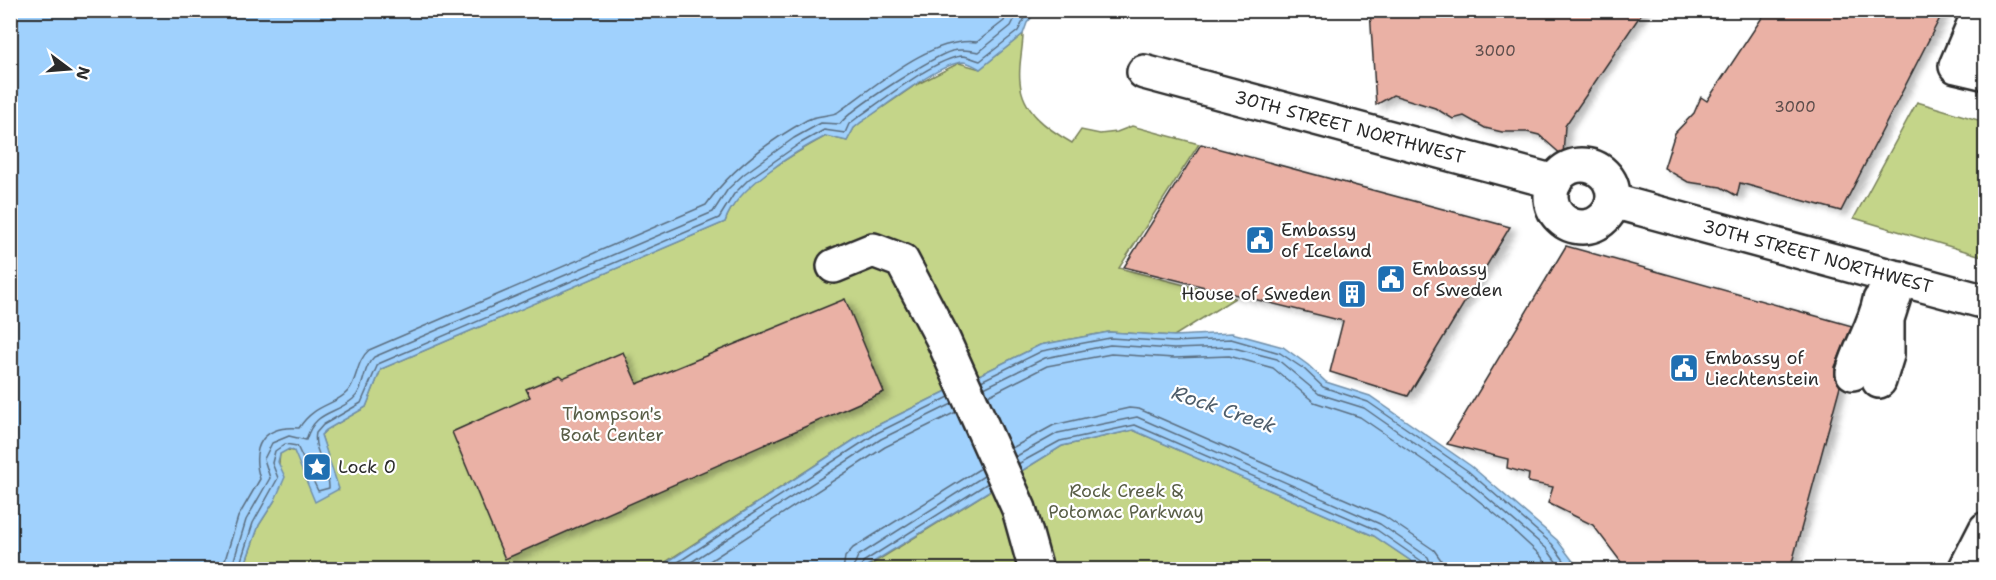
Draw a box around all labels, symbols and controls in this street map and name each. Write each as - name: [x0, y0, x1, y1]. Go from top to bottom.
- north arrow: [39, 39, 99, 99]
- house number: 3000: [1474, 41, 1516, 61]
- text: N: [71, 64, 95, 82]
- street label: 30TH STREET NORTHWEST: [1232, 85, 1468, 169]
- house number: 3000: [1774, 97, 1816, 117]
- street label: 30TH STREET NORTHWEST: [1700, 214, 1935, 299]
- place label: Embassy of Iceland: [1281, 218, 1372, 263]
- public building icon: Embassy of Iceland: [1244, 224, 1276, 256]
- place label: Embassy of Sweden: [1412, 257, 1503, 302]
- public building icon: Embassy of Sweden: [1375, 263, 1407, 295]
- building icon: House of Sweden: [1336, 278, 1368, 310]
- place label: House of Sweden: [1181, 282, 1331, 306]
- place label: Embassy of Liechtenstein: [1705, 346, 1819, 391]
- public building icon: Embassy of Liechtenstein: [1668, 352, 1700, 384]
- water label: Rock Creek: [1169, 379, 1280, 439]
- park label: Thompson's Boat Center: [560, 402, 664, 447]
- place icon: Lock 0: [301, 451, 333, 483]
- place label: Lock 0: [338, 455, 396, 479]
- park label: Rock Creek & Potomac Parkway: [1048, 479, 1204, 524]

